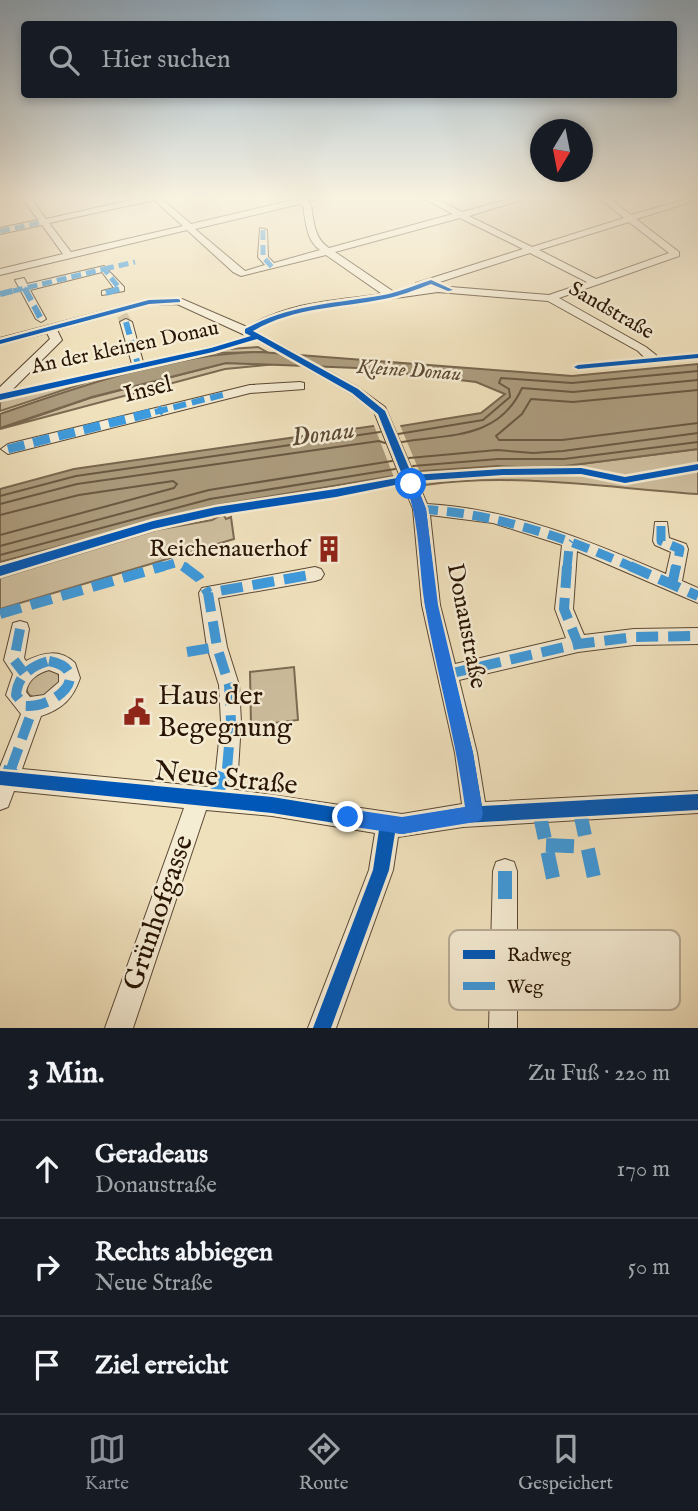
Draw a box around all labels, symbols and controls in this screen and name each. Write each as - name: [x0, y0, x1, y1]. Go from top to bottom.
- search box: [21, 21, 677, 98]
- icon: search: [45, 41, 83, 79]
- text: Hier suchen: [101, 43, 231, 76]
- north arrow: [530, 119, 593, 182]
- street label: Sandstraße: [564, 276, 659, 346]
- street label: An der kleinen Donau: [28, 315, 221, 381]
- water label: Kleine Donau: [355, 354, 462, 388]
- street label: Insel: [120, 369, 176, 411]
- water label: Donau: [289, 413, 357, 455]
- route start: [395, 468, 426, 499]
- place label: Reichenauerhof: [149, 534, 312, 565]
- building icon: Reichenauerhof: [314, 534, 344, 564]
- street label: Donaustraße: [439, 561, 493, 691]
- place label: Haus der Begegnung: [158, 679, 293, 746]
- public building icon: Haus der Begegnung: [122, 697, 152, 727]
- street label: Neue Straße: [153, 754, 299, 804]
- route end: [332, 801, 363, 832]
- street label: Grünhofgasse: [116, 831, 202, 995]
- legend: [449, 930, 680, 1010]
- text: Radweg: [507, 944, 572, 968]
- text: Weg: [507, 976, 544, 1000]
- text: 3 Min.: [28, 1055, 104, 1093]
- text: Zu Fuß · 220 m: [528, 1059, 670, 1088]
- text: Geradeaus: [95, 1138, 208, 1171]
- icon: ahead: [28, 1150, 66, 1188]
- text: 170 m: [617, 1155, 670, 1184]
- text: Donaustraße: [95, 1171, 217, 1200]
- text: Rechts abbiegen: [95, 1236, 273, 1269]
- icon: right: [28, 1248, 66, 1286]
- text: 50 m: [628, 1253, 670, 1282]
- text: Neue Straße: [95, 1269, 213, 1298]
- icon: arrive: [28, 1346, 66, 1384]
- text: Ziel erreicht: [95, 1349, 228, 1382]
- tab: Karte: [85, 1430, 129, 1496]
- tab: Route: [299, 1430, 348, 1496]
- tab: Gespeichert: [518, 1430, 613, 1496]

